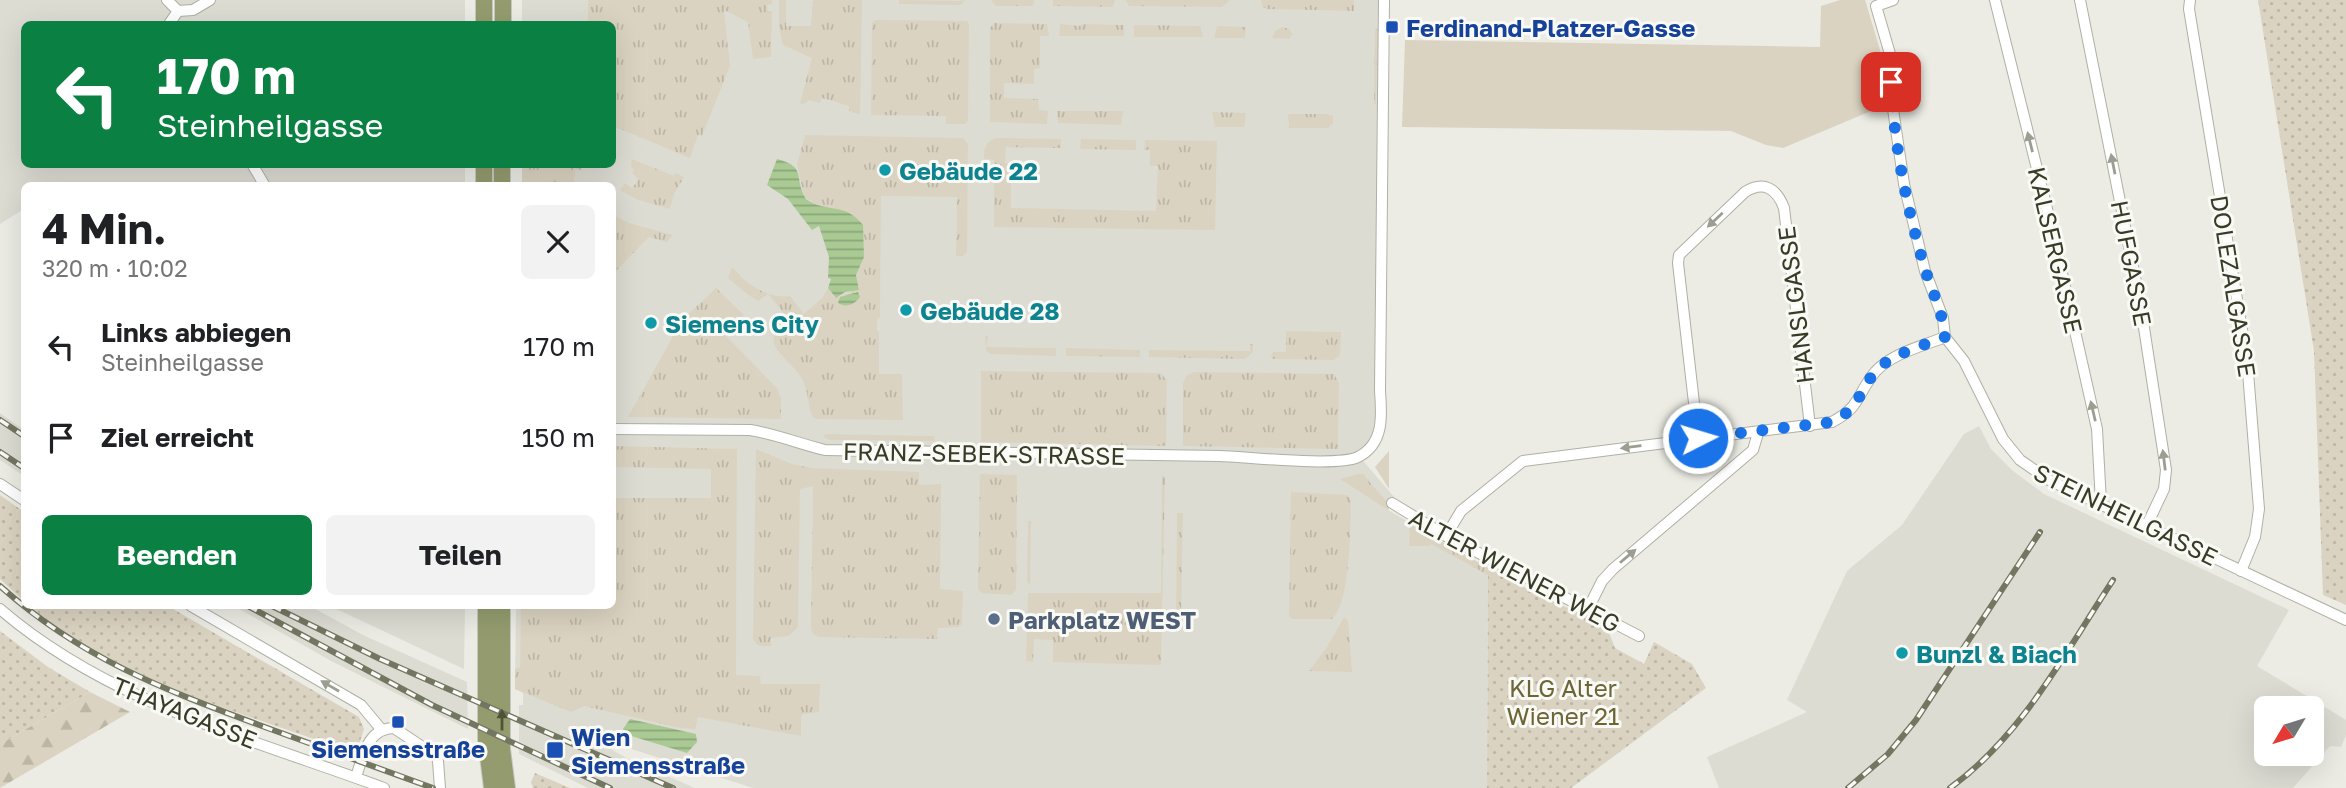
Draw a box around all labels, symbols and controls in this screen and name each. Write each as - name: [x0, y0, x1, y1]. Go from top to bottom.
- place label: Ferdinand-Platzer-Gasse: [1406, 13, 1696, 42]
- marker: Ferdinand-Platzer-Gasse: [1384, 19, 1400, 35]
- text: 170 m: [157, 46, 296, 105]
- icon: left: [42, 49, 133, 140]
- pin: [1861, 52, 1921, 112]
- icon: arrive: [1872, 63, 1910, 101]
- text: Steinheilgasse: [157, 106, 383, 144]
- one-way arrow: [2024, 131, 2035, 153]
- one-way arrow: [2107, 153, 2118, 175]
- place label: Gebäude 22: [899, 156, 1038, 185]
- marker: Gebäude 22: [877, 162, 893, 178]
- street label: KALSERGASSE: [2023, 164, 2089, 336]
- street label: DOLEZALGASSE: [2205, 193, 2263, 379]
- street label: HUFGASSE: [2106, 198, 2158, 328]
- text: 4 Min.: [42, 203, 167, 253]
- button: close: [521, 205, 595, 279]
- one-way arrow: [1707, 211, 1724, 227]
- street label: HANSLGASSE: [1771, 225, 1819, 385]
- text: 320 m · 10:02: [42, 254, 187, 282]
- place label: Gebäude 28: [920, 296, 1060, 325]
- marker: Gebäude 28: [898, 302, 914, 318]
- place label: Siemens City: [665, 309, 819, 338]
- marker: Siemens City: [643, 315, 659, 331]
- text: Links abbiegen: [101, 317, 291, 348]
- icon: left: [42, 328, 80, 366]
- text: 170 m: [523, 331, 595, 362]
- text: Steinheilgasse: [101, 348, 264, 376]
- one-way arrow: [2087, 400, 2098, 422]
- position arrow: [1661, 401, 1735, 475]
- icon: arrive: [42, 419, 80, 457]
- text: Ziel erreicht: [101, 422, 254, 453]
- text: 150 m: [522, 422, 595, 453]
- street label: FRANZ-SEBEK-STRASSE: [843, 436, 1125, 470]
- one-way arrow: [1619, 441, 1641, 452]
- one-way arrow: [2159, 449, 2170, 471]
- street label: STEINHEILGASSE: [2029, 457, 2223, 571]
- street label: ALTER WIENER WEG: [1405, 502, 1625, 638]
- button: Beenden: [42, 515, 312, 595]
- button: Teilen: [326, 515, 595, 595]
- one-way arrow: [1620, 549, 1637, 564]
- place label: Parkplatz WEST: [1008, 605, 1196, 634]
- marker: Parkplatz WEST: [986, 611, 1002, 627]
- place label: Bunzl & Biach: [1916, 639, 2077, 668]
- marker: Bunzl & Biach: [1894, 645, 1910, 661]
- street label: THAYAGASSE: [109, 670, 261, 754]
- park label: KLG Alter Wiener 21: [1507, 673, 1620, 730]
- one-way arrow: [320, 680, 339, 693]
- north arrow: [2254, 696, 2324, 766]
- map controls: [2254, 696, 2324, 766]
- one-way arrow: [496, 709, 508, 731]
- marker: Siemensstraße: [390, 714, 406, 730]
- place label: Wien Siemensstraße: [571, 722, 745, 779]
- place label: Siemensstraße: [311, 734, 485, 763]
- marker: Wien Siemensstraße: [545, 740, 565, 760]

